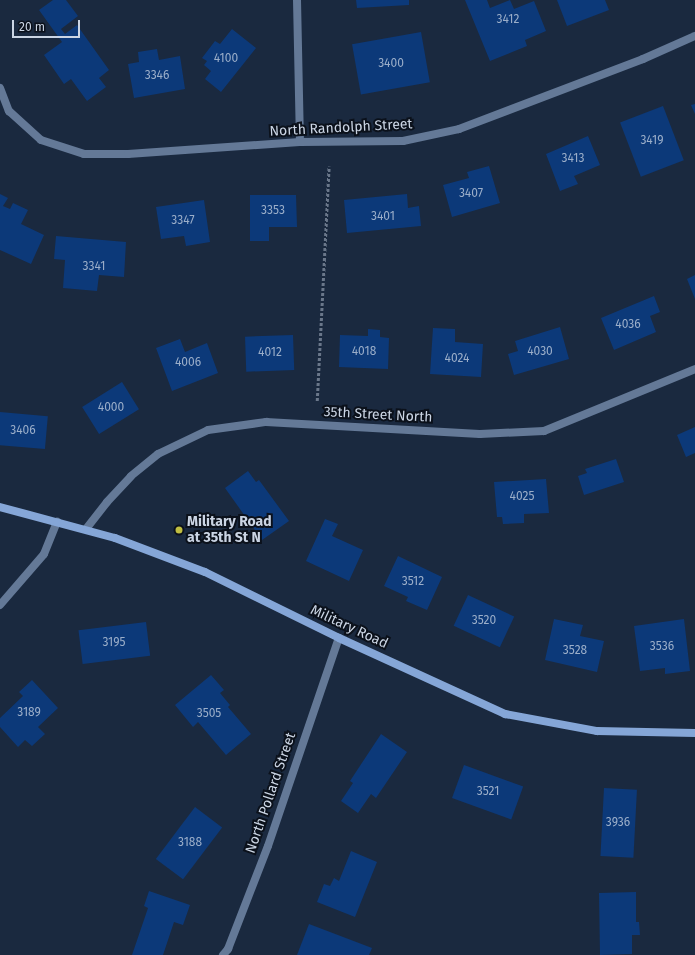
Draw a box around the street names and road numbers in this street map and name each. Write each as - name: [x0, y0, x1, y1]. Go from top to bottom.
- street label: North Randolph Street: [269, 116, 413, 140]
- street label: 35th Street North: [323, 404, 433, 426]
- street label: Military Road: [307, 602, 391, 652]
- street label: North Pollard Street: [242, 730, 300, 856]

